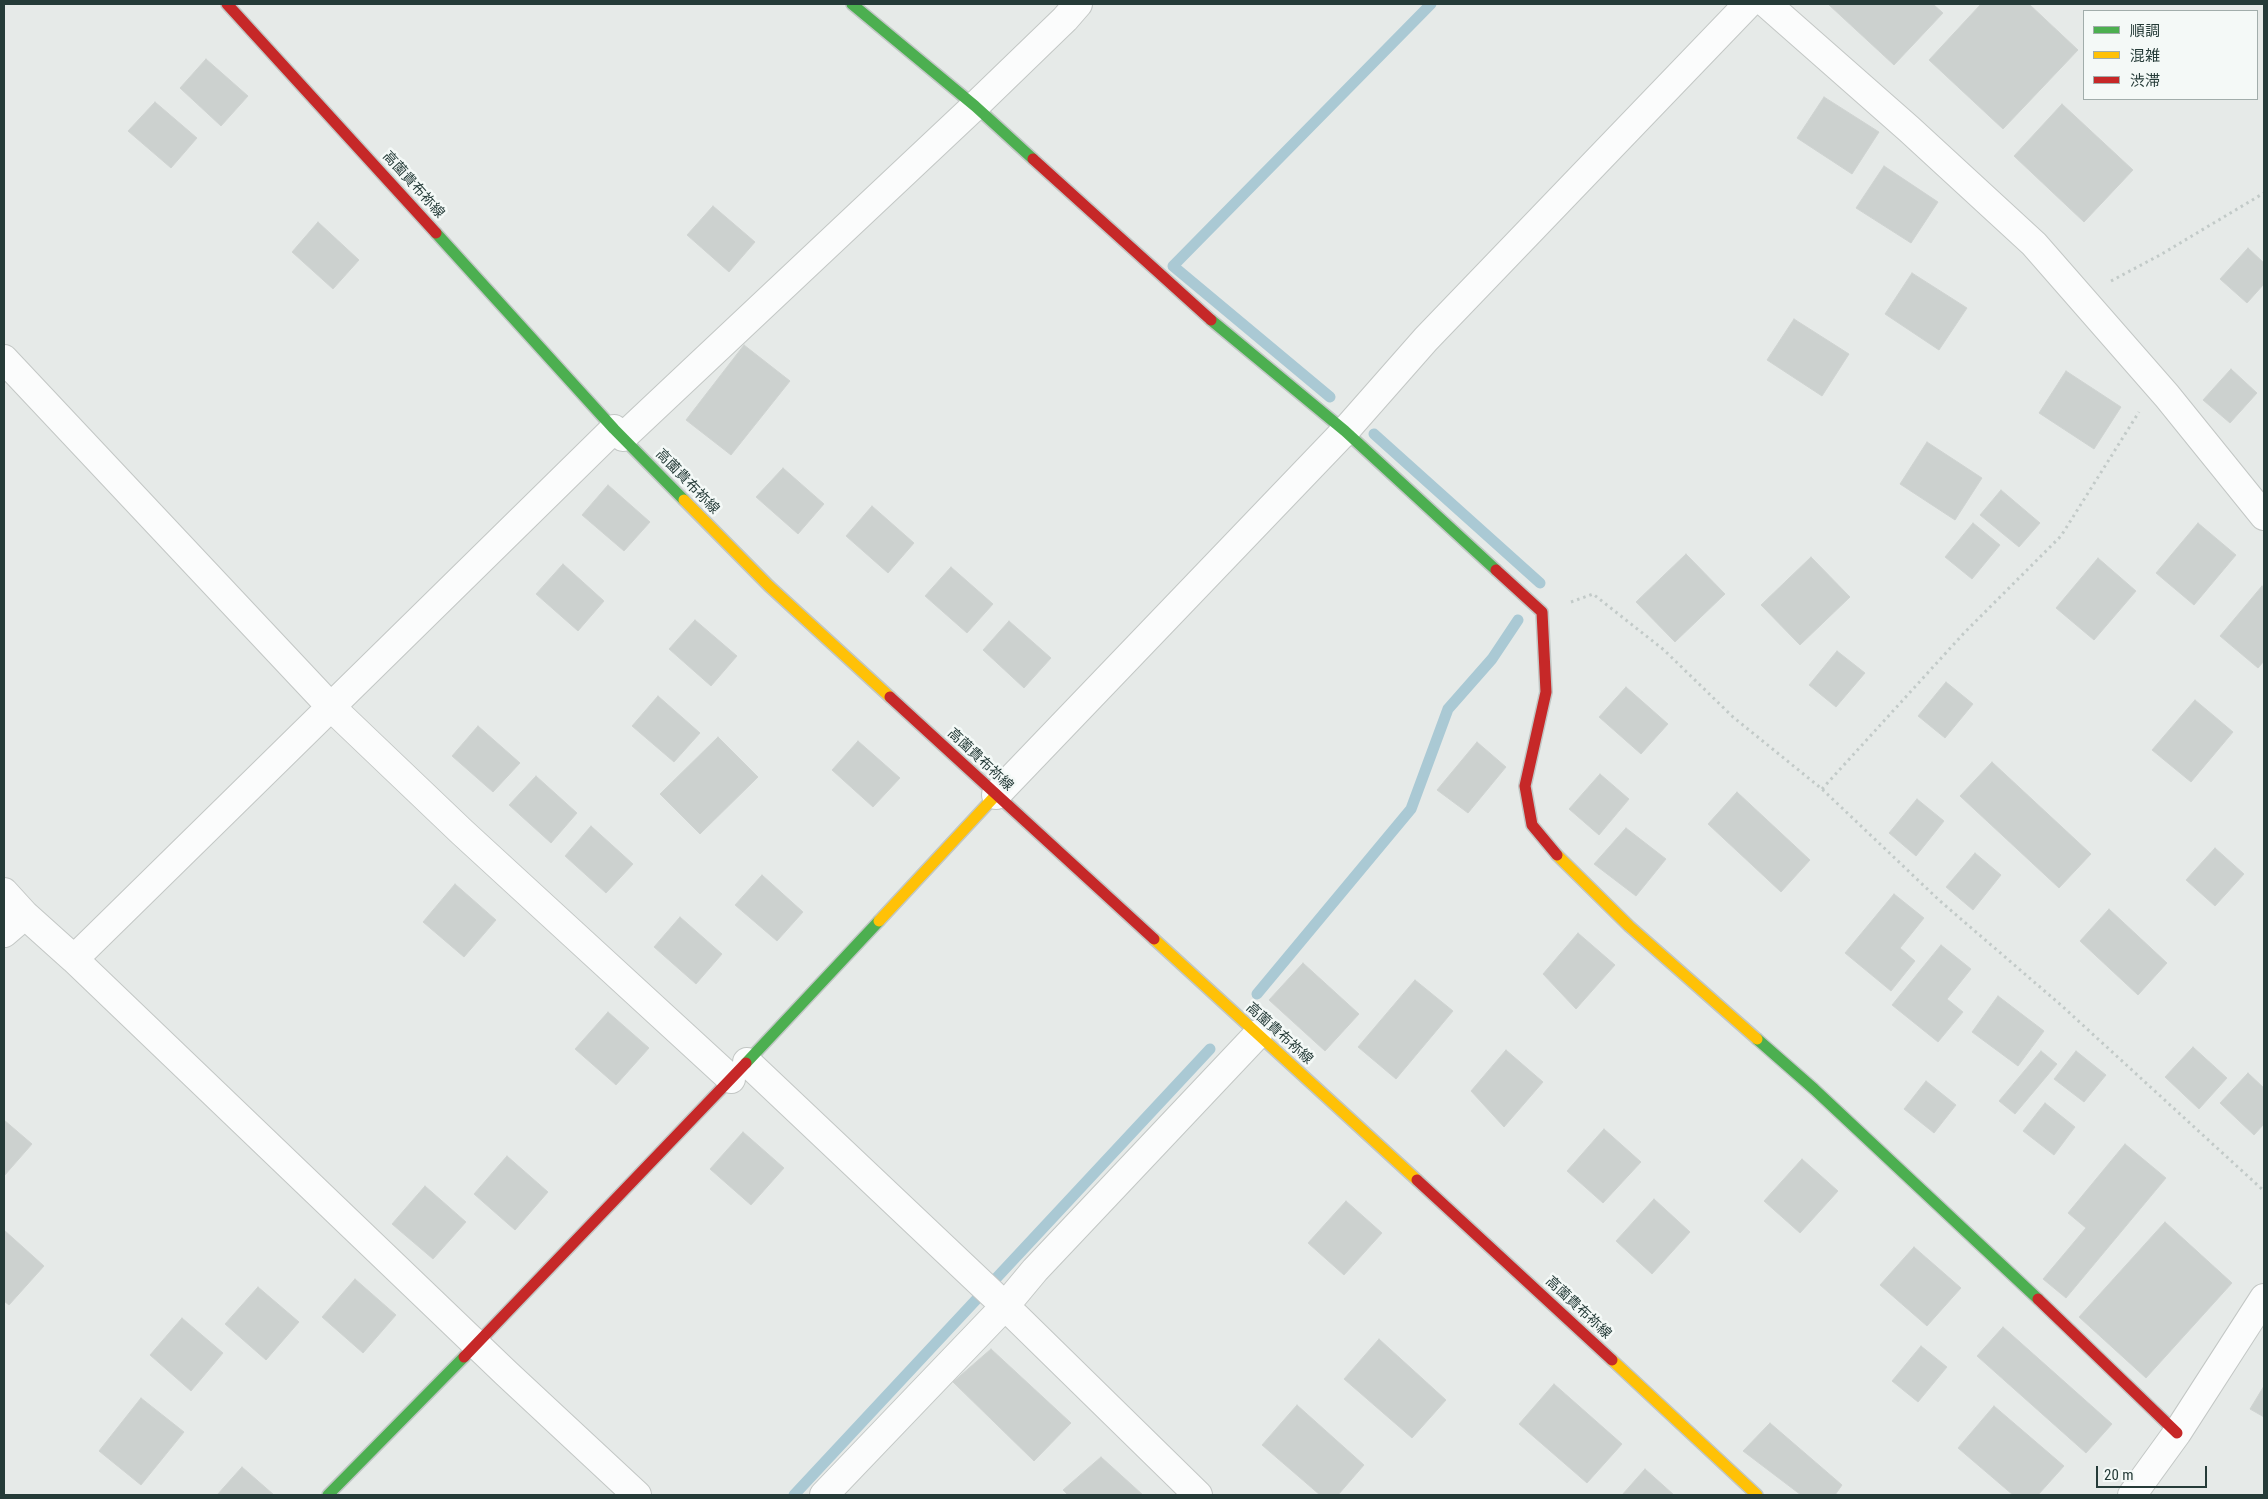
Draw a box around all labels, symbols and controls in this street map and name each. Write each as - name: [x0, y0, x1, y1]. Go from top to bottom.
- legend: [2083, 10, 2258, 100]
- text: 順調: [2130, 22, 2160, 40]
- text: 混雑: [2130, 47, 2160, 65]
- text: 渋滞: [2130, 72, 2160, 90]
- street label: 高薗貴布祢線: [379, 148, 447, 222]
- street label: 高薗貴布祢線: [652, 446, 722, 518]
- street label: 高薗貴布祢線: [944, 725, 1016, 795]
- street label: 高薗貴布祢線: [1242, 1000, 1316, 1068]
- street label: 高薗貴布祢線: [1542, 1273, 1614, 1343]
- scale bar: [2098, 1456, 2209, 1488]
- text: 20 m: [2104, 1466, 2134, 1484]

